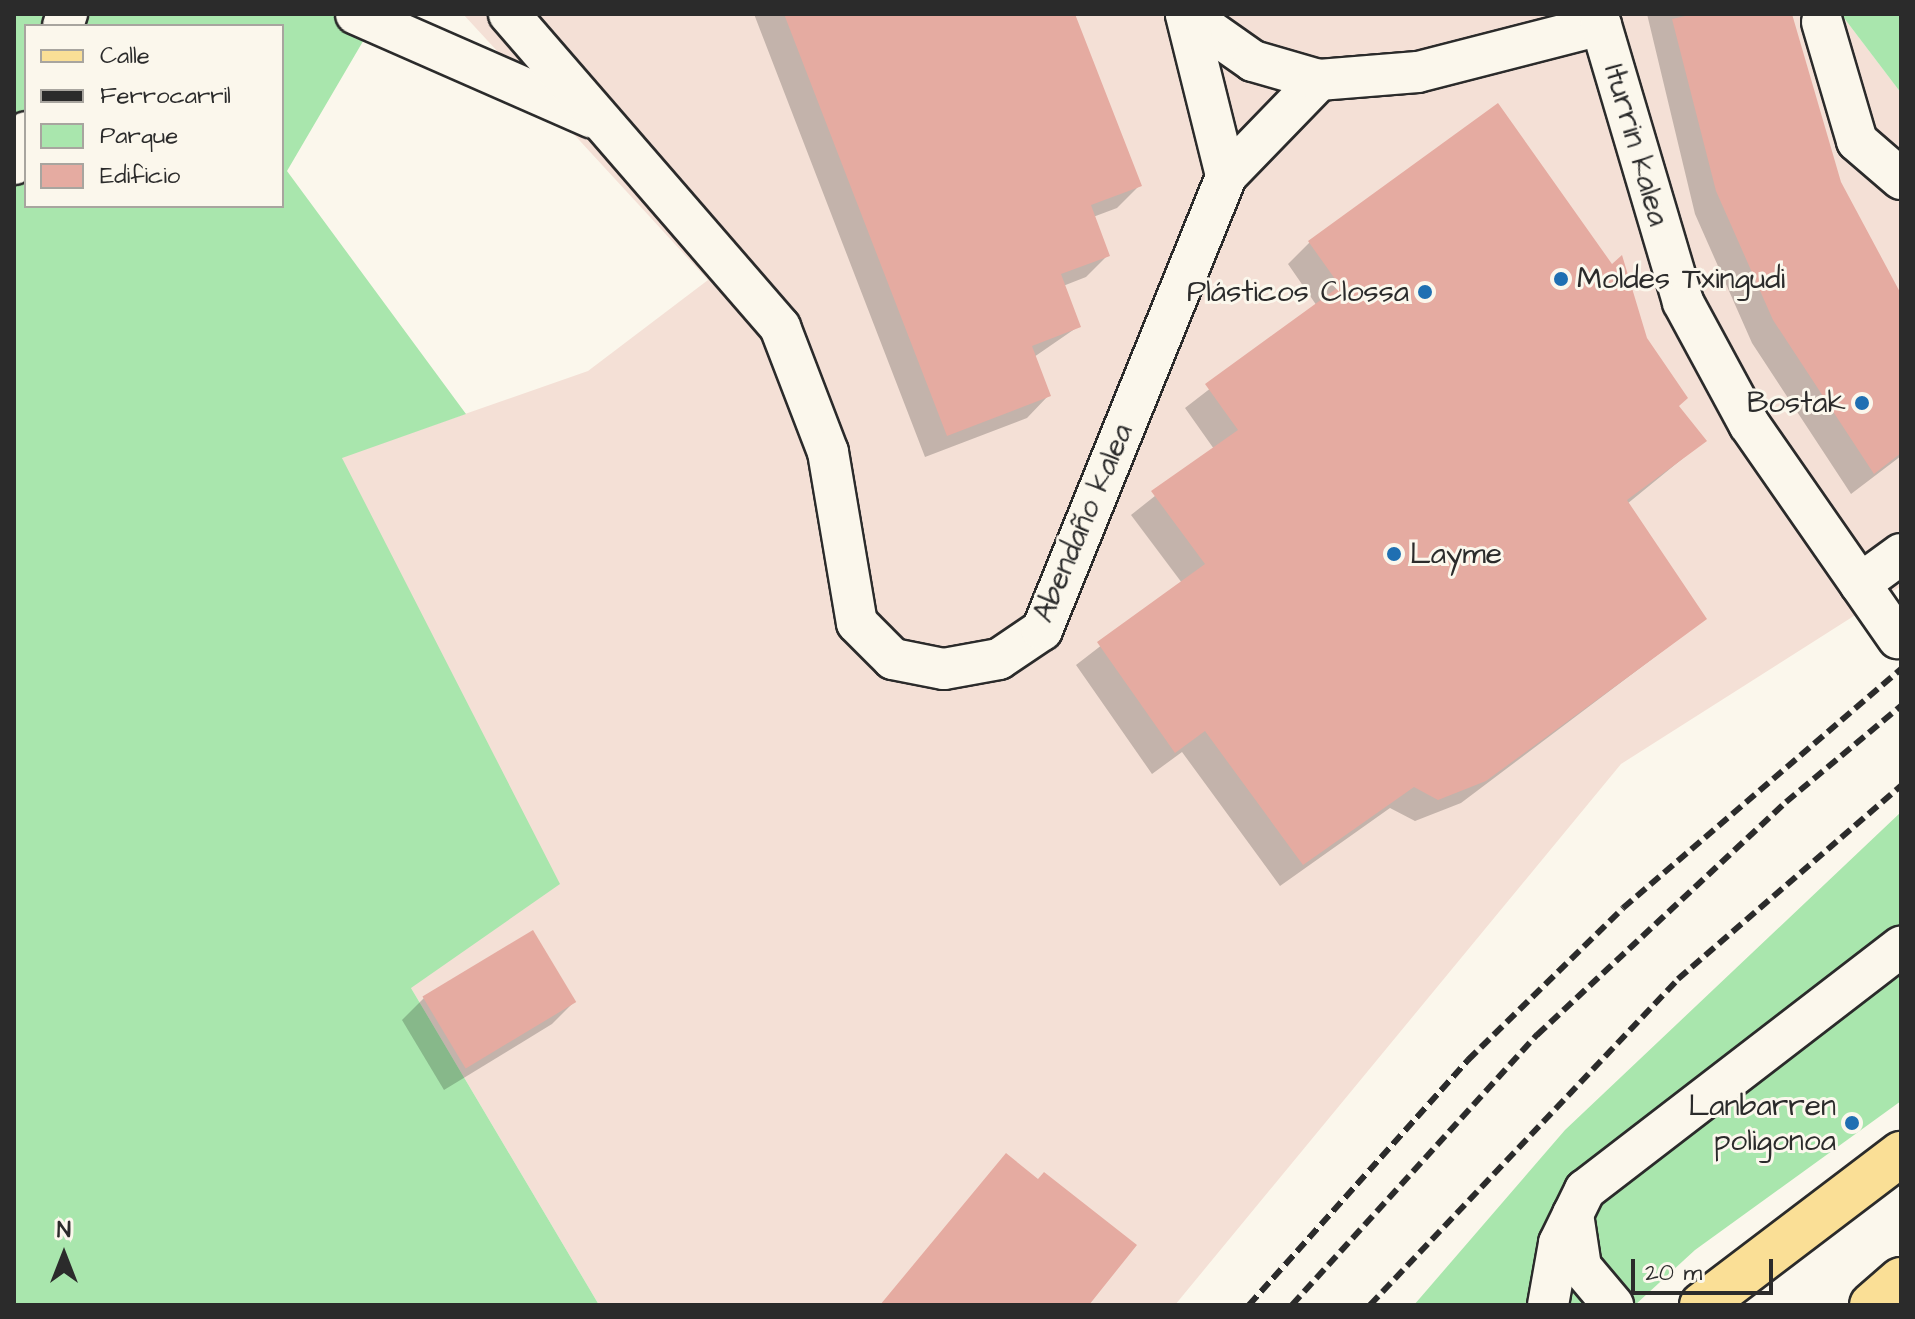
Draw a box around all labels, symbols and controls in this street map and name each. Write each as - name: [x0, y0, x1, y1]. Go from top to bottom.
- legend: [24, 24, 284, 208]
- text: Calle: [100, 39, 150, 73]
- street label: Iturrin kalea: [1596, 60, 1676, 230]
- text: Ferrocarril: [100, 79, 231, 113]
- text: Parque: [100, 119, 178, 153]
- text: Edificio: [100, 159, 180, 193]
- place label: Moldes Txingudi: [1577, 261, 1785, 297]
- marker: Moldes Txingudi: [1552, 270, 1570, 288]
- place label: Plásticos Clossa: [1187, 274, 1409, 310]
- marker: Plásticos Clossa: [1416, 283, 1434, 301]
- place label: Bostak: [1747, 385, 1846, 421]
- marker: Bostak: [1853, 394, 1871, 412]
- street label: Abendaño kalea: [1025, 419, 1141, 627]
- place label: Layme: [1410, 536, 1502, 572]
- marker: Layme: [1385, 545, 1403, 563]
- place label: Lanbarren poligonoa: [1689, 1088, 1836, 1158]
- marker: Lanbarren poligonoa: [1843, 1114, 1861, 1132]
- north arrow: [24, 1215, 104, 1295]
- text: N: [57, 1215, 71, 1246]
- scale bar: [1635, 1243, 1777, 1293]
- text: 20 m: [1645, 1256, 1702, 1290]

